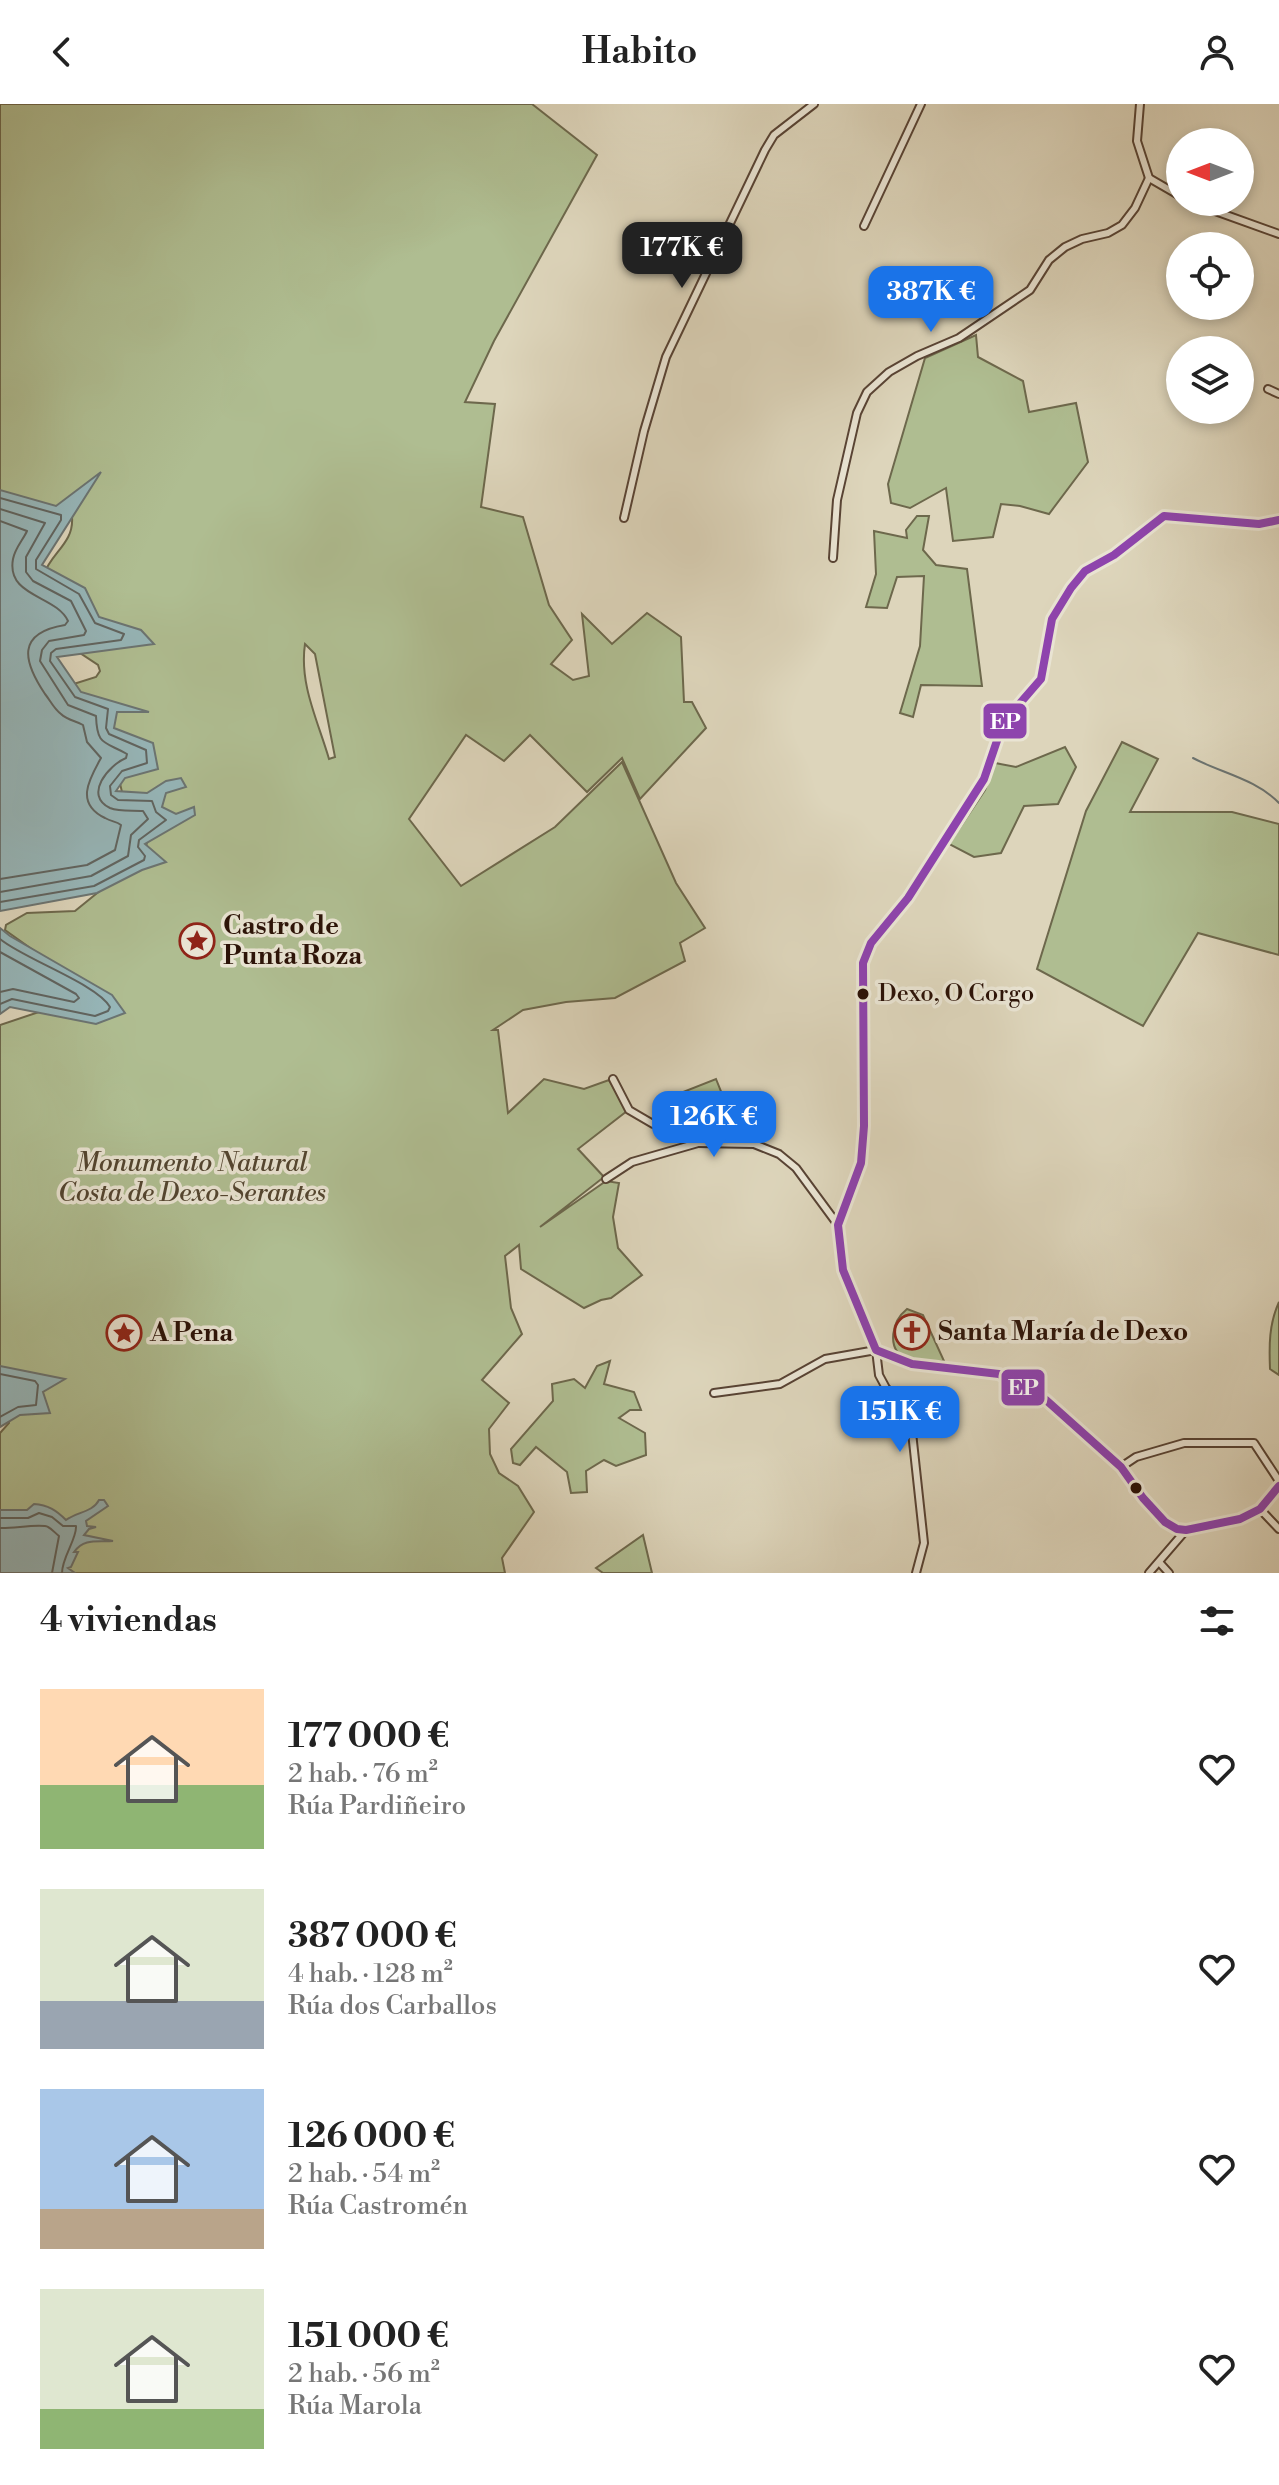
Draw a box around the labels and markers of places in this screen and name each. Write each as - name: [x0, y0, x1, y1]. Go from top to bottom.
- pin: 177K €: [617, 222, 747, 290]
- pin: 387K €: [866, 266, 996, 334]
- place label: Castro de Punta Roza: [223, 910, 363, 972]
- place icon: Castro de Punta Roza: [178, 922, 216, 960]
- place label: Dexo, O Corgo: [878, 979, 1034, 1009]
- marker: Dexo, O Corgo: [855, 986, 871, 1002]
- pin: 126K €: [649, 1091, 779, 1159]
- church icon: Santa María de Dexo: [893, 1313, 931, 1351]
- place icon: A Pena: [105, 1314, 143, 1352]
- place label: Santa María de Dexo: [938, 1316, 1188, 1348]
- place label: A Pena: [149, 1317, 234, 1349]
- pin: 151K €: [835, 1386, 965, 1454]
- unlabelled marker: [1128, 1480, 1144, 1496]

